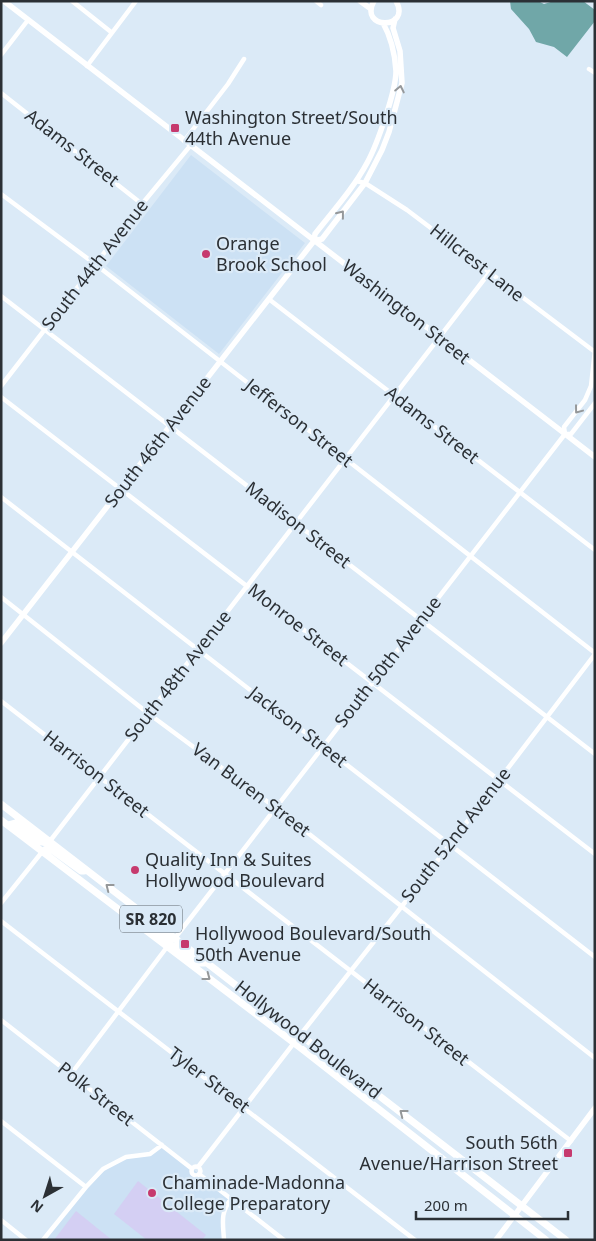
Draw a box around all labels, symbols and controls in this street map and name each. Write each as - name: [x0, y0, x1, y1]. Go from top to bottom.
- one-way arrow: [395, 85, 405, 93]
- street label: Adams Street: [21, 103, 125, 192]
- place label: Washington Street/South 44th Avenue: [185, 105, 398, 150]
- marker: Washington Street/South 44th Avenue: [169, 122, 181, 134]
- street label: South 44th Avenue: [35, 194, 153, 335]
- one-way arrow: [336, 211, 344, 220]
- street label: Hillcrest Lane: [425, 218, 530, 307]
- place label: Orange Brook School: [216, 231, 327, 276]
- marker: Orange Brook School: [200, 248, 212, 260]
- street label: Washington Street: [338, 254, 476, 369]
- street label: South 46th Avenue: [98, 371, 216, 512]
- street label: Jefferson Street: [239, 371, 359, 472]
- street label: Adams Street: [381, 380, 485, 469]
- one-way arrow: [575, 404, 584, 414]
- street label: Madison Street: [241, 475, 357, 573]
- street label: Monroe Street: [243, 577, 354, 671]
- street label: South 50th Avenue: [328, 591, 446, 732]
- street label: South 48th Avenue: [118, 605, 236, 746]
- street label: Jackson Street: [243, 679, 353, 773]
- street label: Harrison Street: [39, 724, 155, 823]
- street label: Van Buren Street: [187, 737, 316, 842]
- street label: South 52nd Avenue: [395, 762, 515, 907]
- place label: Quality Inn & Suites Hollywood Boulevard: [145, 847, 325, 892]
- marker: Quality Inn & Suites Hollywood Boulevard: [129, 864, 141, 876]
- one-way arrow: [105, 884, 115, 893]
- road number: SR 820: [120, 906, 182, 932]
- place label: Hollywood Boulevard/South 50th Avenue: [195, 921, 431, 966]
- marker: Hollywood Boulevard/South 50th Avenue: [179, 938, 191, 950]
- one-way arrow: [201, 972, 210, 980]
- street label: Harrison Street: [359, 972, 475, 1071]
- street label: Hollywood Boulevard: [230, 974, 387, 1104]
- street label: Tyler Street: [164, 1041, 256, 1118]
- street label: Polk Street: [53, 1056, 140, 1131]
- one-way arrow: [400, 1111, 409, 1119]
- place label: South 56th Avenue/Harrison Street: [360, 1130, 558, 1175]
- marker: South 56th Avenue/Harrison Street: [562, 1147, 574, 1159]
- place label: Chaminade-Madonna College Preparatory: [162, 1170, 345, 1215]
- north arrow: [20, 1171, 70, 1221]
- marker: Chaminade-Madonna College Preparatory: [146, 1187, 158, 1199]
- scale bar: [416, 1188, 568, 1220]
- text: 200 m: [424, 1195, 468, 1215]
- text: N: [26, 1196, 47, 1217]

